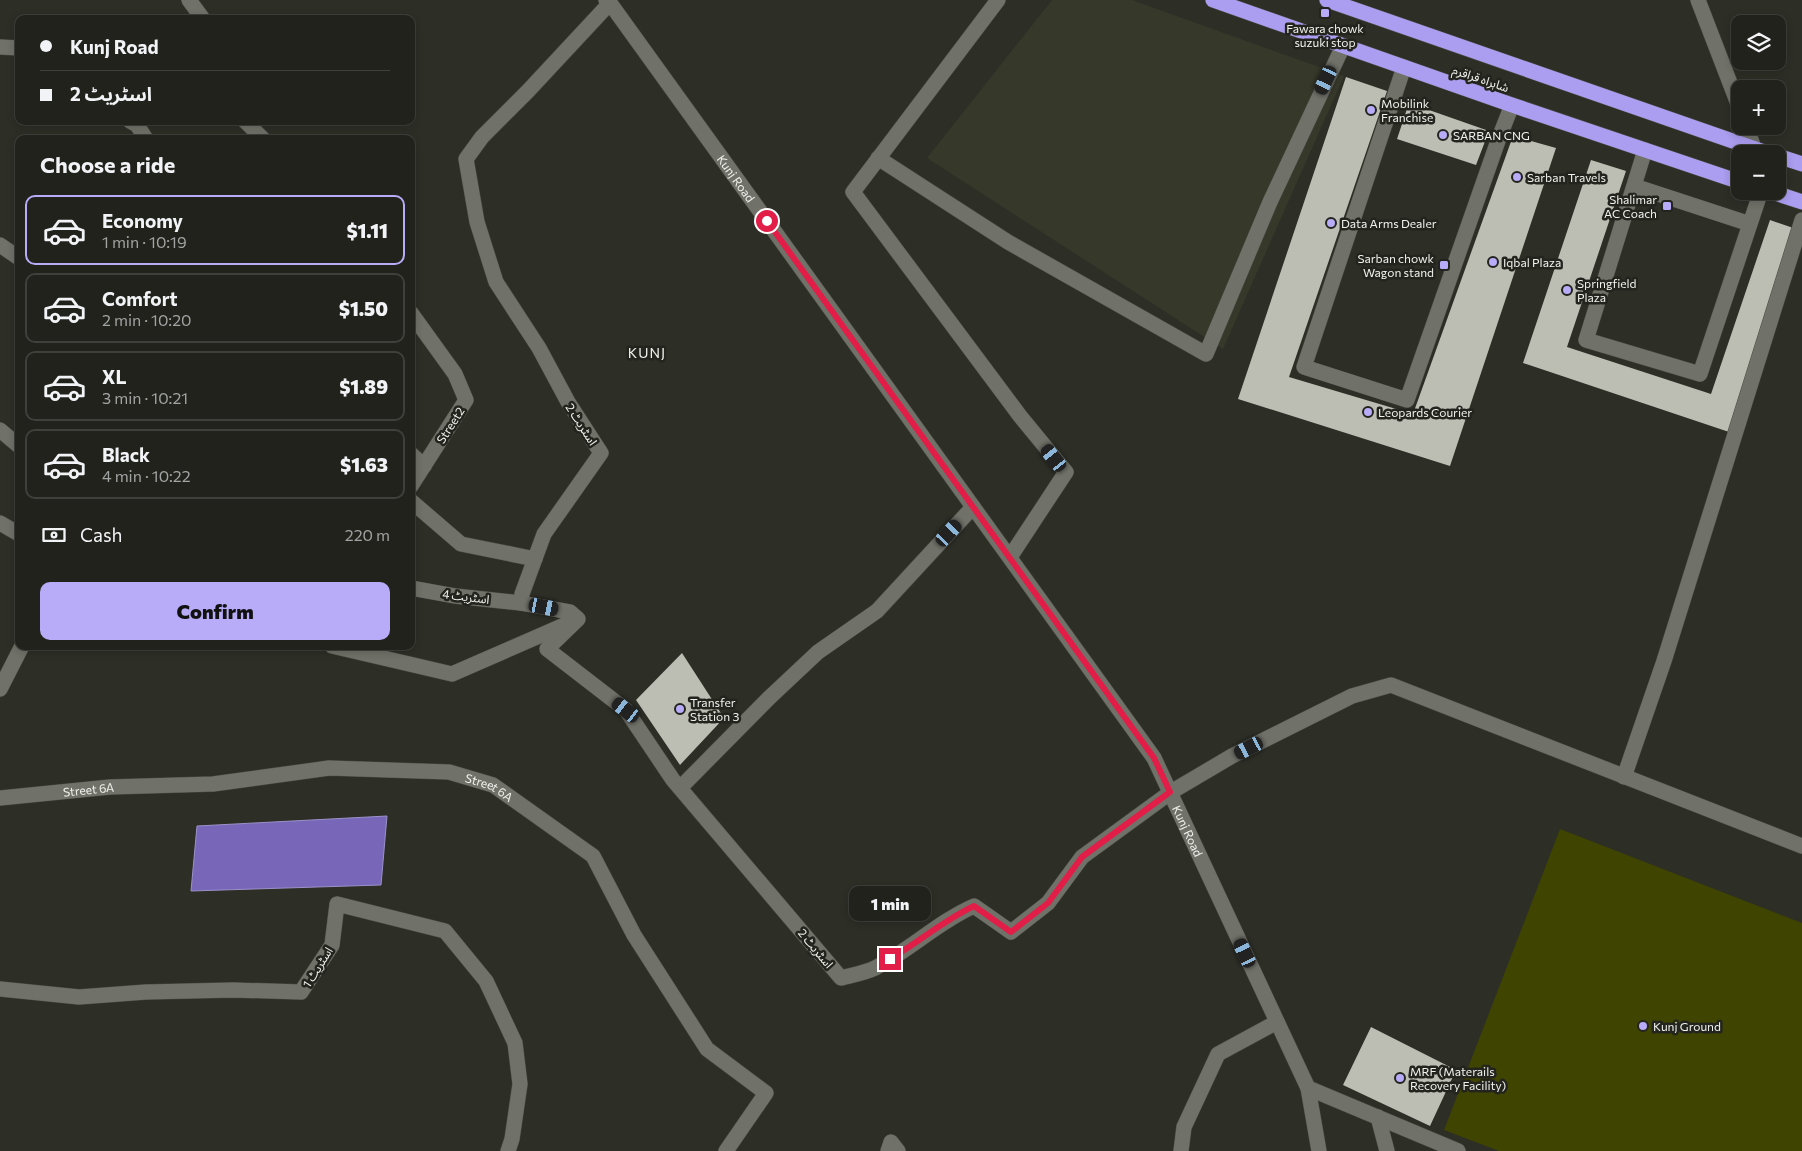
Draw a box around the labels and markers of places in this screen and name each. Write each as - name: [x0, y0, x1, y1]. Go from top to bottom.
- marker: Fawara chowk suzuki stop: [1319, 7, 1331, 19]
- place label: Fawara chowk suzuki stop: [1286, 21, 1364, 49]
- place label: Mobilink Franchise: [1381, 96, 1433, 124]
- marker: Mobilink Franchise: [1365, 104, 1377, 116]
- place label: SARBAN CNG: [1453, 128, 1530, 142]
- marker: SARBAN CNG: [1437, 129, 1449, 141]
- place label: Sarban Travels: [1527, 170, 1606, 184]
- marker: Sarban Travels: [1511, 171, 1523, 183]
- place label: Shalimar AC Coach: [1604, 192, 1657, 220]
- marker: Shalimar AC Coach: [1661, 200, 1673, 212]
- place label: Data Arms Dealer: [1341, 216, 1437, 230]
- marker: Data Arms Dealer: [1325, 217, 1337, 229]
- place label: Sarban chowk Wagon stand: [1357, 251, 1434, 279]
- place label: Iqbal Plaza: [1503, 255, 1561, 269]
- marker: Iqbal Plaza: [1487, 256, 1499, 268]
- marker: Sarban chowk Wagon stand: [1438, 259, 1450, 271]
- place label: Springfield Plaza: [1577, 276, 1637, 304]
- marker: Springfield Plaza: [1561, 284, 1573, 296]
- place label: Leopards Courier: [1378, 405, 1472, 419]
- marker: Leopards Courier: [1362, 406, 1374, 418]
- place label: Transfer Station 3: [690, 695, 739, 723]
- marker: Transfer Station 3: [674, 703, 686, 715]
- place label: Kunj Ground: [1653, 1019, 1721, 1033]
- marker: Kunj Ground: [1637, 1020, 1649, 1032]
- place label: MRF (Materails Recovery Facility): [1410, 1064, 1506, 1092]
- marker: MRF (Materails Recovery Facility): [1394, 1072, 1406, 1084]

